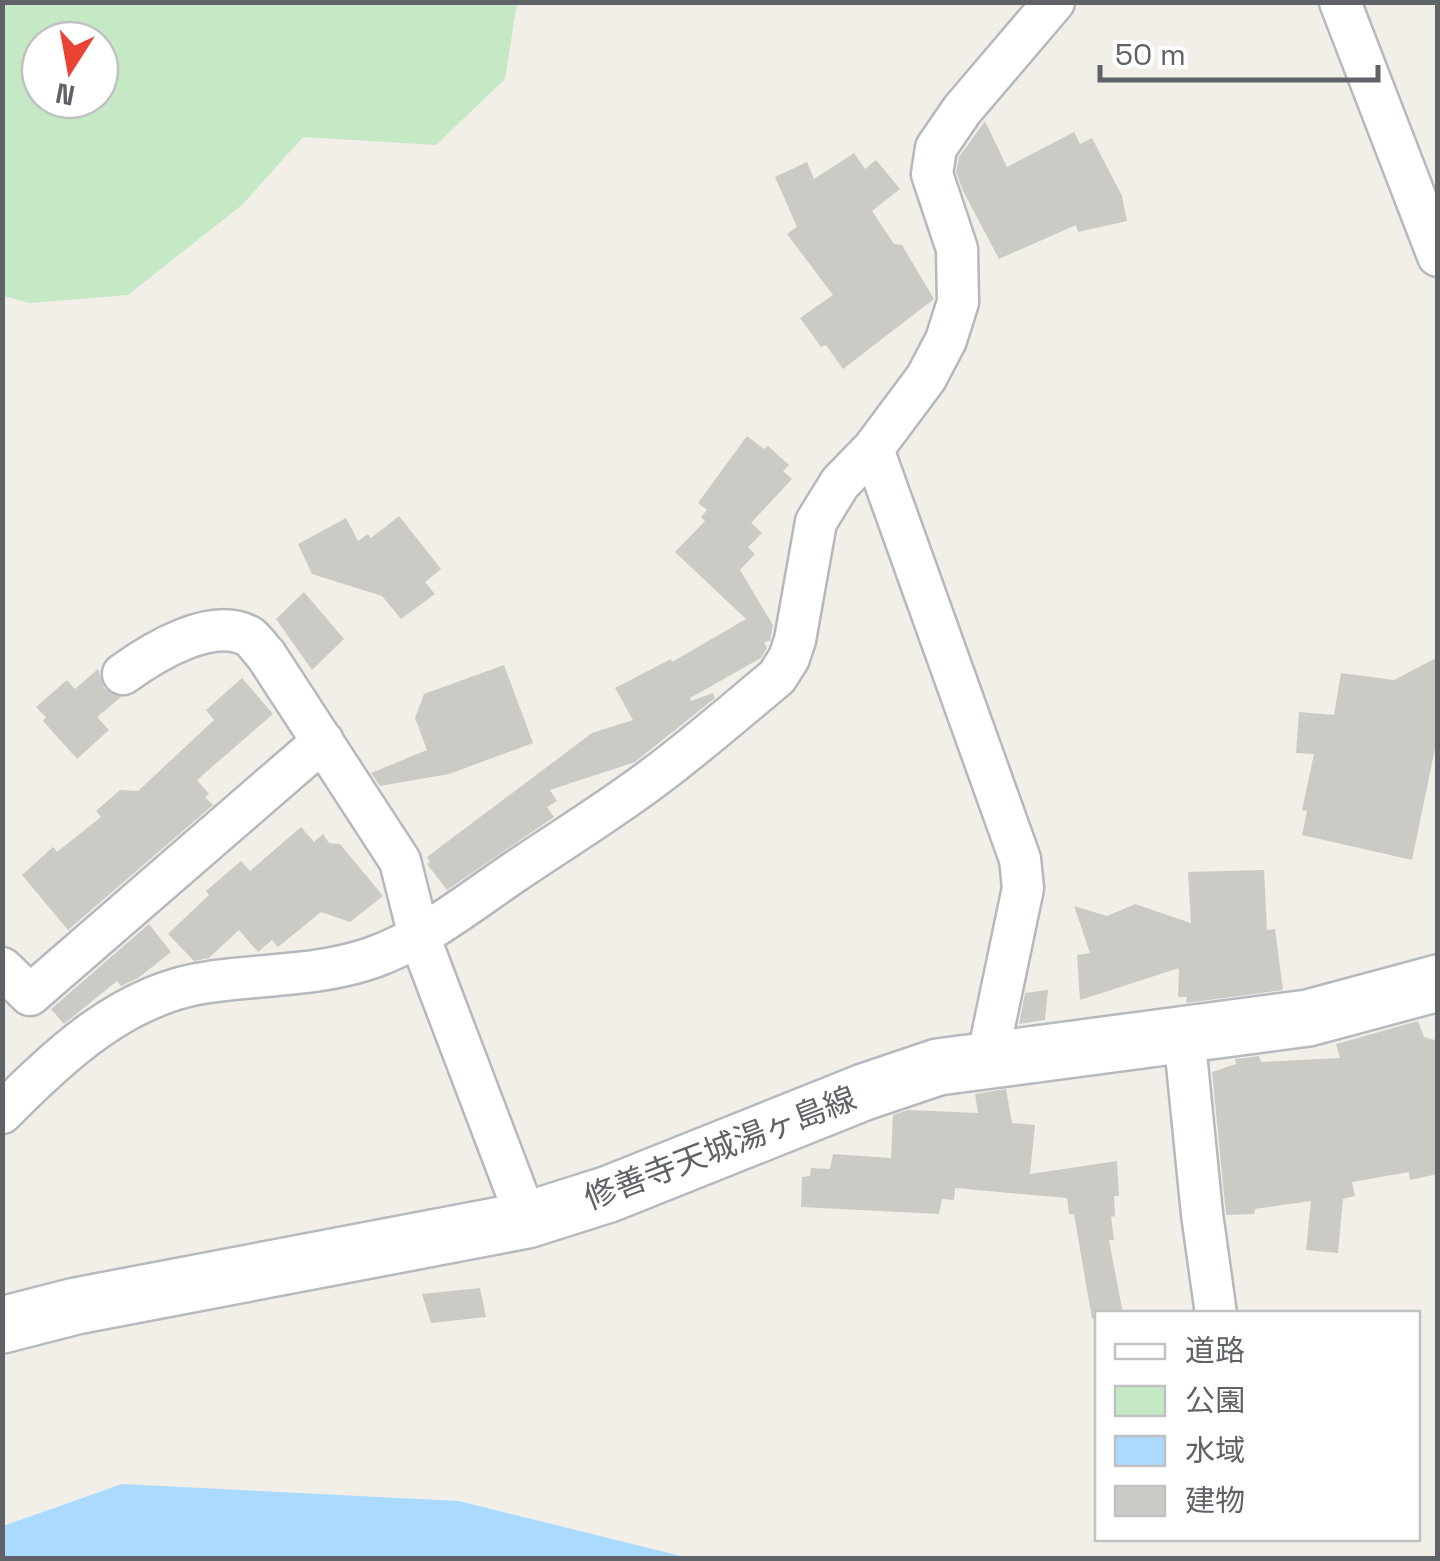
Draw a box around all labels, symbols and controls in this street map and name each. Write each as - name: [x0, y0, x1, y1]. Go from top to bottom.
- north arrow: [20, 20, 120, 120]
- scale bar: [1100, 20, 1378, 82]
- text: 50 m: [1115, 35, 1186, 74]
- text: N: [53, 75, 78, 114]
- street label: 修善寺天城湯ヶ島線: [578, 1078, 862, 1218]
- legend: [1095, 1311, 1420, 1541]
- text: 道路: [1185, 1331, 1245, 1370]
- text: 公園: [1185, 1381, 1245, 1420]
- text: 水域: [1185, 1431, 1245, 1470]
- text: 建物: [1185, 1481, 1245, 1520]

